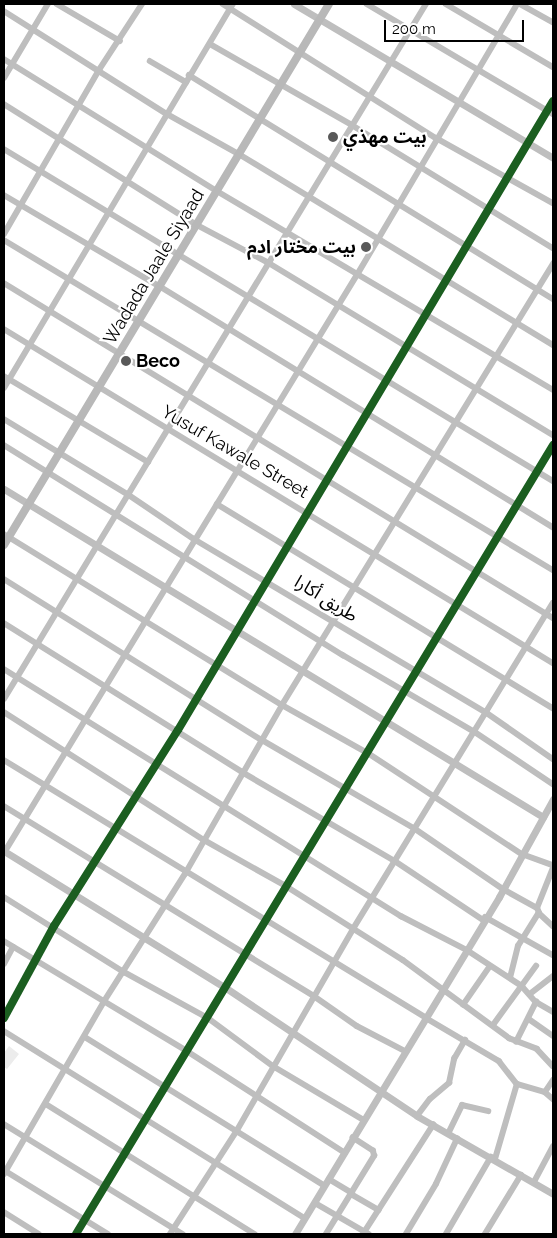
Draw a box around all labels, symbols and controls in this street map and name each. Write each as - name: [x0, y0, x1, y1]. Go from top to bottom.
- scale bar: [387, 10, 527, 42]
- text: 200 m: [392, 20, 436, 38]
- place label: بيت مهذي: [343, 126, 427, 148]
- marker: بيت مهذي: [327, 131, 339, 143]
- street label: Wadada Jaale Siyaad: [99, 185, 209, 349]
- place label: بيت مختار ادم: [247, 236, 356, 258]
- marker: بيت مختار ادم: [360, 241, 372, 253]
- place label: Beco: [136, 350, 180, 372]
- marker: Beco: [120, 355, 132, 367]
- street label: Yusuf Kawale Street: [158, 401, 312, 503]
- street label: طريق أكارا: [290, 571, 362, 627]

